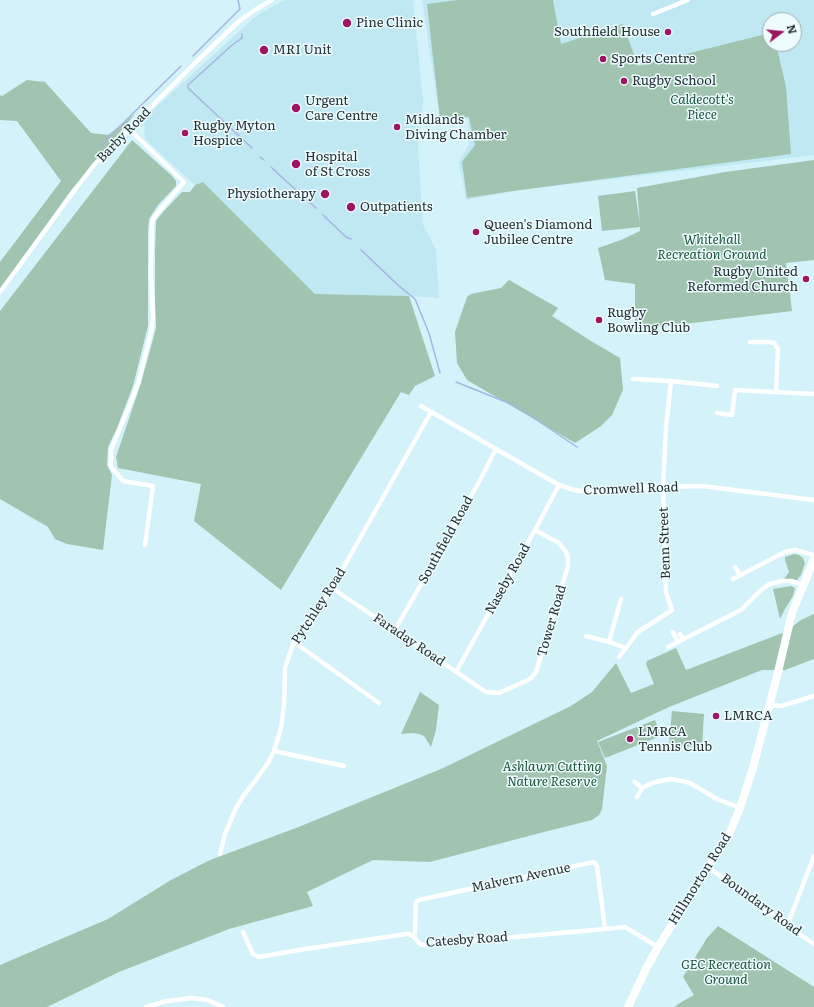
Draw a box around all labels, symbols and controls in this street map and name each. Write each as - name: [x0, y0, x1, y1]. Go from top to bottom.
- north arrow: [762, 12, 802, 52]
- place label: Pine Clinic: [356, 15, 423, 31]
- marker: Pine Clinic: [341, 17, 353, 29]
- text: N: [784, 22, 802, 36]
- place label: Southfield House: [554, 24, 660, 40]
- marker: Southfield House: [663, 27, 673, 37]
- place label: MRI Unit: [273, 42, 331, 58]
- marker: MRI Unit: [258, 44, 270, 56]
- place label: Sports Centre: [611, 51, 696, 67]
- marker: Sports Centre: [598, 54, 608, 64]
- place label: Rugby School: [632, 73, 716, 89]
- marker: Rugby School: [619, 76, 629, 86]
- park label: Caldecott's Piece: [670, 92, 734, 123]
- place label: Urgent Care Centre: [305, 93, 378, 124]
- marker: Urgent Care Centre: [290, 102, 302, 114]
- street label: Barby Road: [94, 104, 154, 166]
- place label: Midlands Diving Chamber: [405, 112, 507, 143]
- place label: Rugby Myton Hospice: [193, 118, 276, 149]
- marker: Midlands Diving Chamber: [392, 122, 402, 132]
- marker: Rugby Myton Hospice: [180, 128, 190, 138]
- place label: Hospital of St Cross: [305, 149, 370, 180]
- marker: Hospital of St Cross: [290, 158, 302, 170]
- place label: Physiotherapy: [227, 186, 316, 202]
- marker: Physiotherapy: [319, 188, 331, 200]
- place label: Outpatients: [360, 199, 433, 215]
- marker: Outpatients: [345, 201, 357, 213]
- place label: Queen's Diamond Jubilee Centre: [484, 217, 592, 248]
- marker: Queen's Diamond Jubilee Centre: [471, 227, 481, 237]
- park label: Whitehall Recreation Ground: [657, 232, 767, 263]
- place label: Rugby United Reformed Church: [687, 264, 798, 295]
- marker: Rugby United Reformed Church: [801, 274, 811, 284]
- place label: Rugby Bowling Club: [607, 305, 690, 336]
- marker: Rugby Bowling Club: [594, 315, 604, 325]
- street label: Cromwell Road: [583, 480, 679, 498]
- street label: Southfield Road: [415, 493, 477, 587]
- street label: Benn Street: [656, 507, 674, 579]
- street label: Naseby Road: [482, 541, 534, 617]
- street label: Pytchley Road: [289, 565, 349, 647]
- street label: Tower Road: [534, 583, 570, 659]
- street label: Faraday Road: [370, 610, 448, 670]
- place label: LMRCA: [724, 708, 772, 724]
- marker: LMRCA: [711, 711, 721, 721]
- place label: LMRCA Tennis Club: [638, 724, 712, 755]
- marker: LMRCA Tennis Club: [625, 734, 635, 744]
- park label: Ashlawn Cutting Nature Reserve: [502, 759, 602, 790]
- street label: Hillmorton Road: [665, 830, 735, 928]
- street label: Malvern Avenue: [470, 860, 572, 896]
- street label: Boundary Road: [718, 871, 804, 939]
- street label: Catesby Road: [425, 929, 509, 951]
- park label: GEC Recreation Ground: [681, 957, 771, 988]

